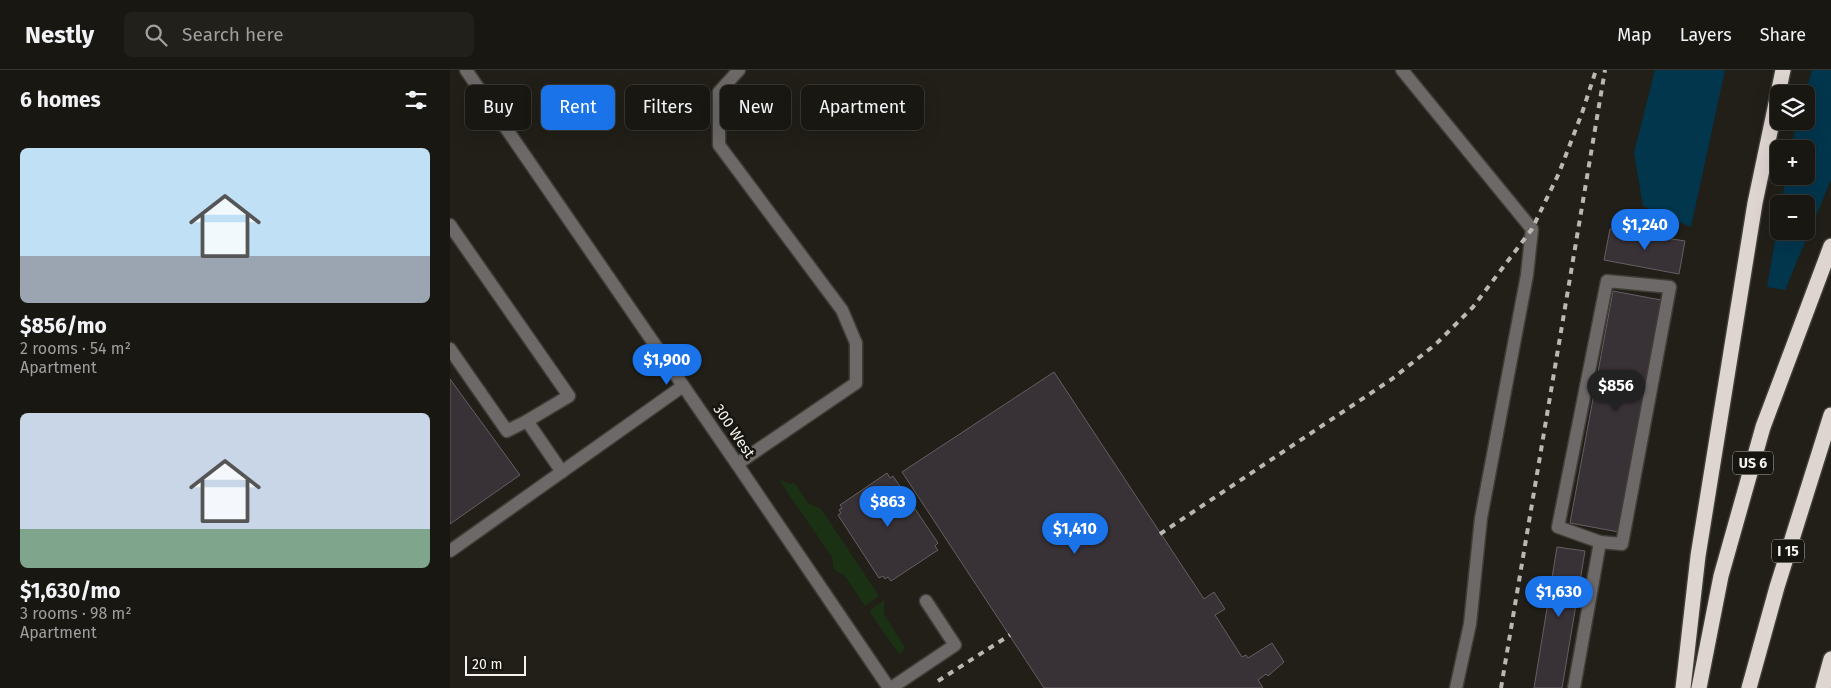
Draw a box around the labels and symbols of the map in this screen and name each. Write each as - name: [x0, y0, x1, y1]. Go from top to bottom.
- pin: $1,240: [1604, 208, 1686, 251]
- pin: $1,900: [626, 344, 708, 386]
- pin: $856: [1586, 370, 1646, 412]
- street label: 300 West: [709, 401, 759, 462]
- road number: US 6: [1733, 452, 1773, 474]
- pin: $863: [858, 486, 918, 528]
- pin: $1,410: [1034, 512, 1116, 555]
- road number: I 15: [1772, 540, 1804, 562]
- pin: $1,630: [1518, 576, 1600, 618]
- scale bar: [465, 653, 526, 676]

